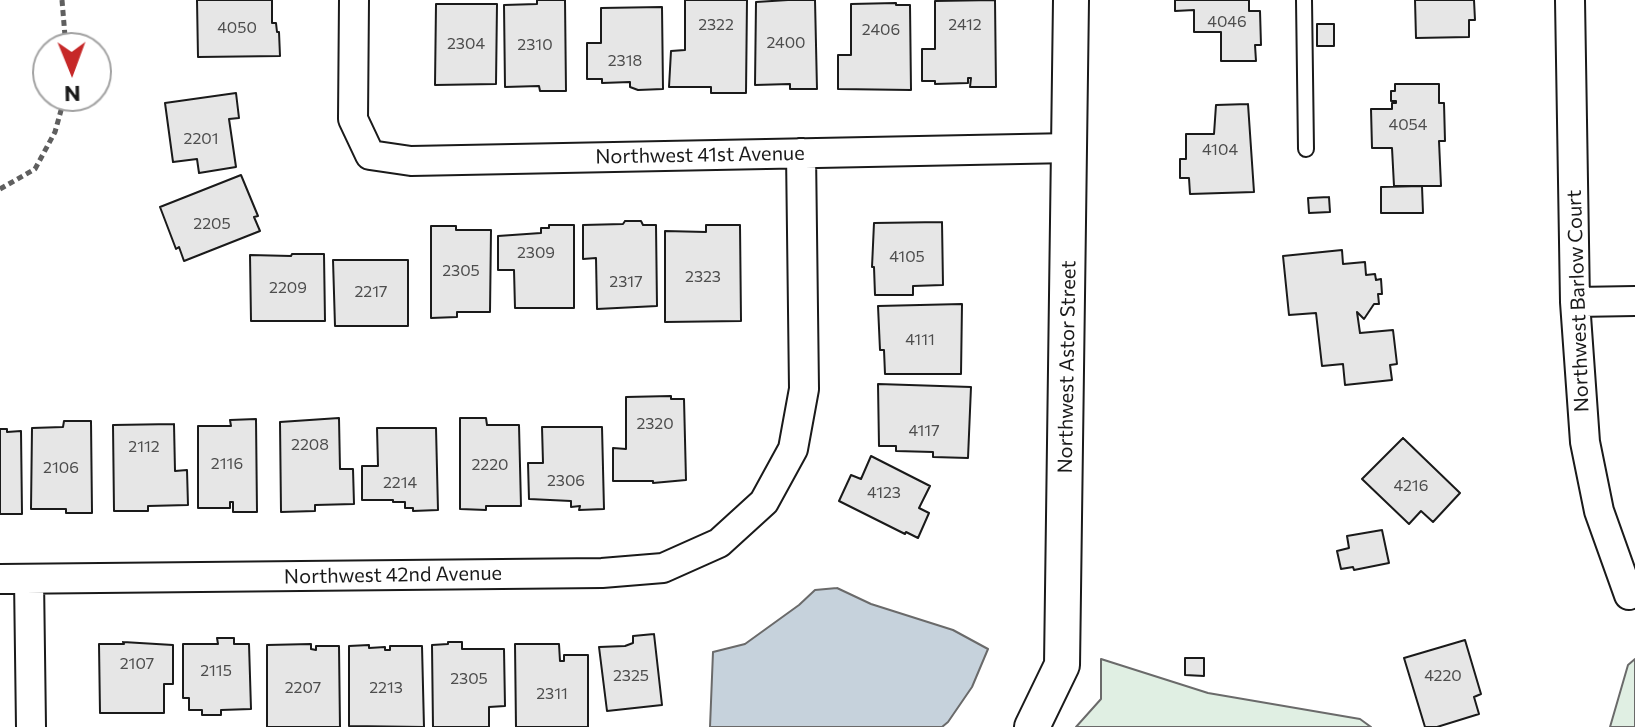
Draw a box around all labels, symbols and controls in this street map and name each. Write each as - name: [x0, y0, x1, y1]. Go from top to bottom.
- house number: 4046: [1207, 12, 1247, 32]
- house number: 2322: [698, 15, 734, 35]
- house number: 2412: [948, 15, 982, 35]
- house number: 4050: [217, 18, 257, 38]
- house number: 2406: [862, 20, 900, 40]
- north arrow: [32, 32, 112, 112]
- house number: 2400: [766, 33, 806, 53]
- house number: 2304: [447, 34, 485, 54]
- house number: 2310: [517, 35, 553, 55]
- house number: 2318: [608, 51, 642, 71]
- text: N: [64, 81, 81, 108]
- house number: 4054: [1389, 115, 1427, 135]
- house number: 2201: [184, 129, 218, 149]
- house number: 4104: [1202, 140, 1238, 160]
- street label: Northwest 41st Avenue: [595, 141, 805, 169]
- street label: Northwest Barlow Court: [1562, 189, 1594, 413]
- house number: 2205: [193, 214, 231, 234]
- house number: 2309: [517, 243, 555, 263]
- house number: 4105: [889, 247, 925, 267]
- street label: Northwest Astor Street: [1053, 260, 1081, 474]
- house number: 2305: [442, 261, 480, 281]
- house number: 2323: [685, 267, 721, 287]
- house number: 2317: [609, 272, 643, 292]
- house number: 2209: [269, 278, 307, 298]
- house number: 2217: [354, 282, 388, 302]
- house number: 4111: [905, 330, 935, 350]
- house number: 2320: [636, 414, 674, 434]
- house number: 4117: [908, 421, 940, 441]
- house number: 2208: [291, 435, 329, 455]
- house number: 2112: [128, 437, 160, 457]
- house number: 2116: [211, 454, 243, 474]
- house number: 2220: [471, 455, 509, 475]
- house number: 2106: [43, 458, 79, 478]
- house number: 2306: [547, 471, 585, 491]
- house number: 2214: [383, 473, 417, 493]
- house number: 4216: [1394, 476, 1428, 496]
- house number: 4123: [867, 483, 901, 503]
- street label: Northwest 42nd Avenue: [284, 561, 502, 589]
- house number: 2107: [120, 654, 154, 674]
- house number: 2115: [200, 661, 232, 681]
- house number: 2325: [613, 666, 649, 686]
- house number: 4220: [1424, 666, 1462, 686]
- house number: 2305: [450, 669, 488, 689]
- house number: 2207: [285, 678, 321, 698]
- house number: 2213: [369, 678, 403, 698]
- house number: 2311: [536, 684, 568, 704]

